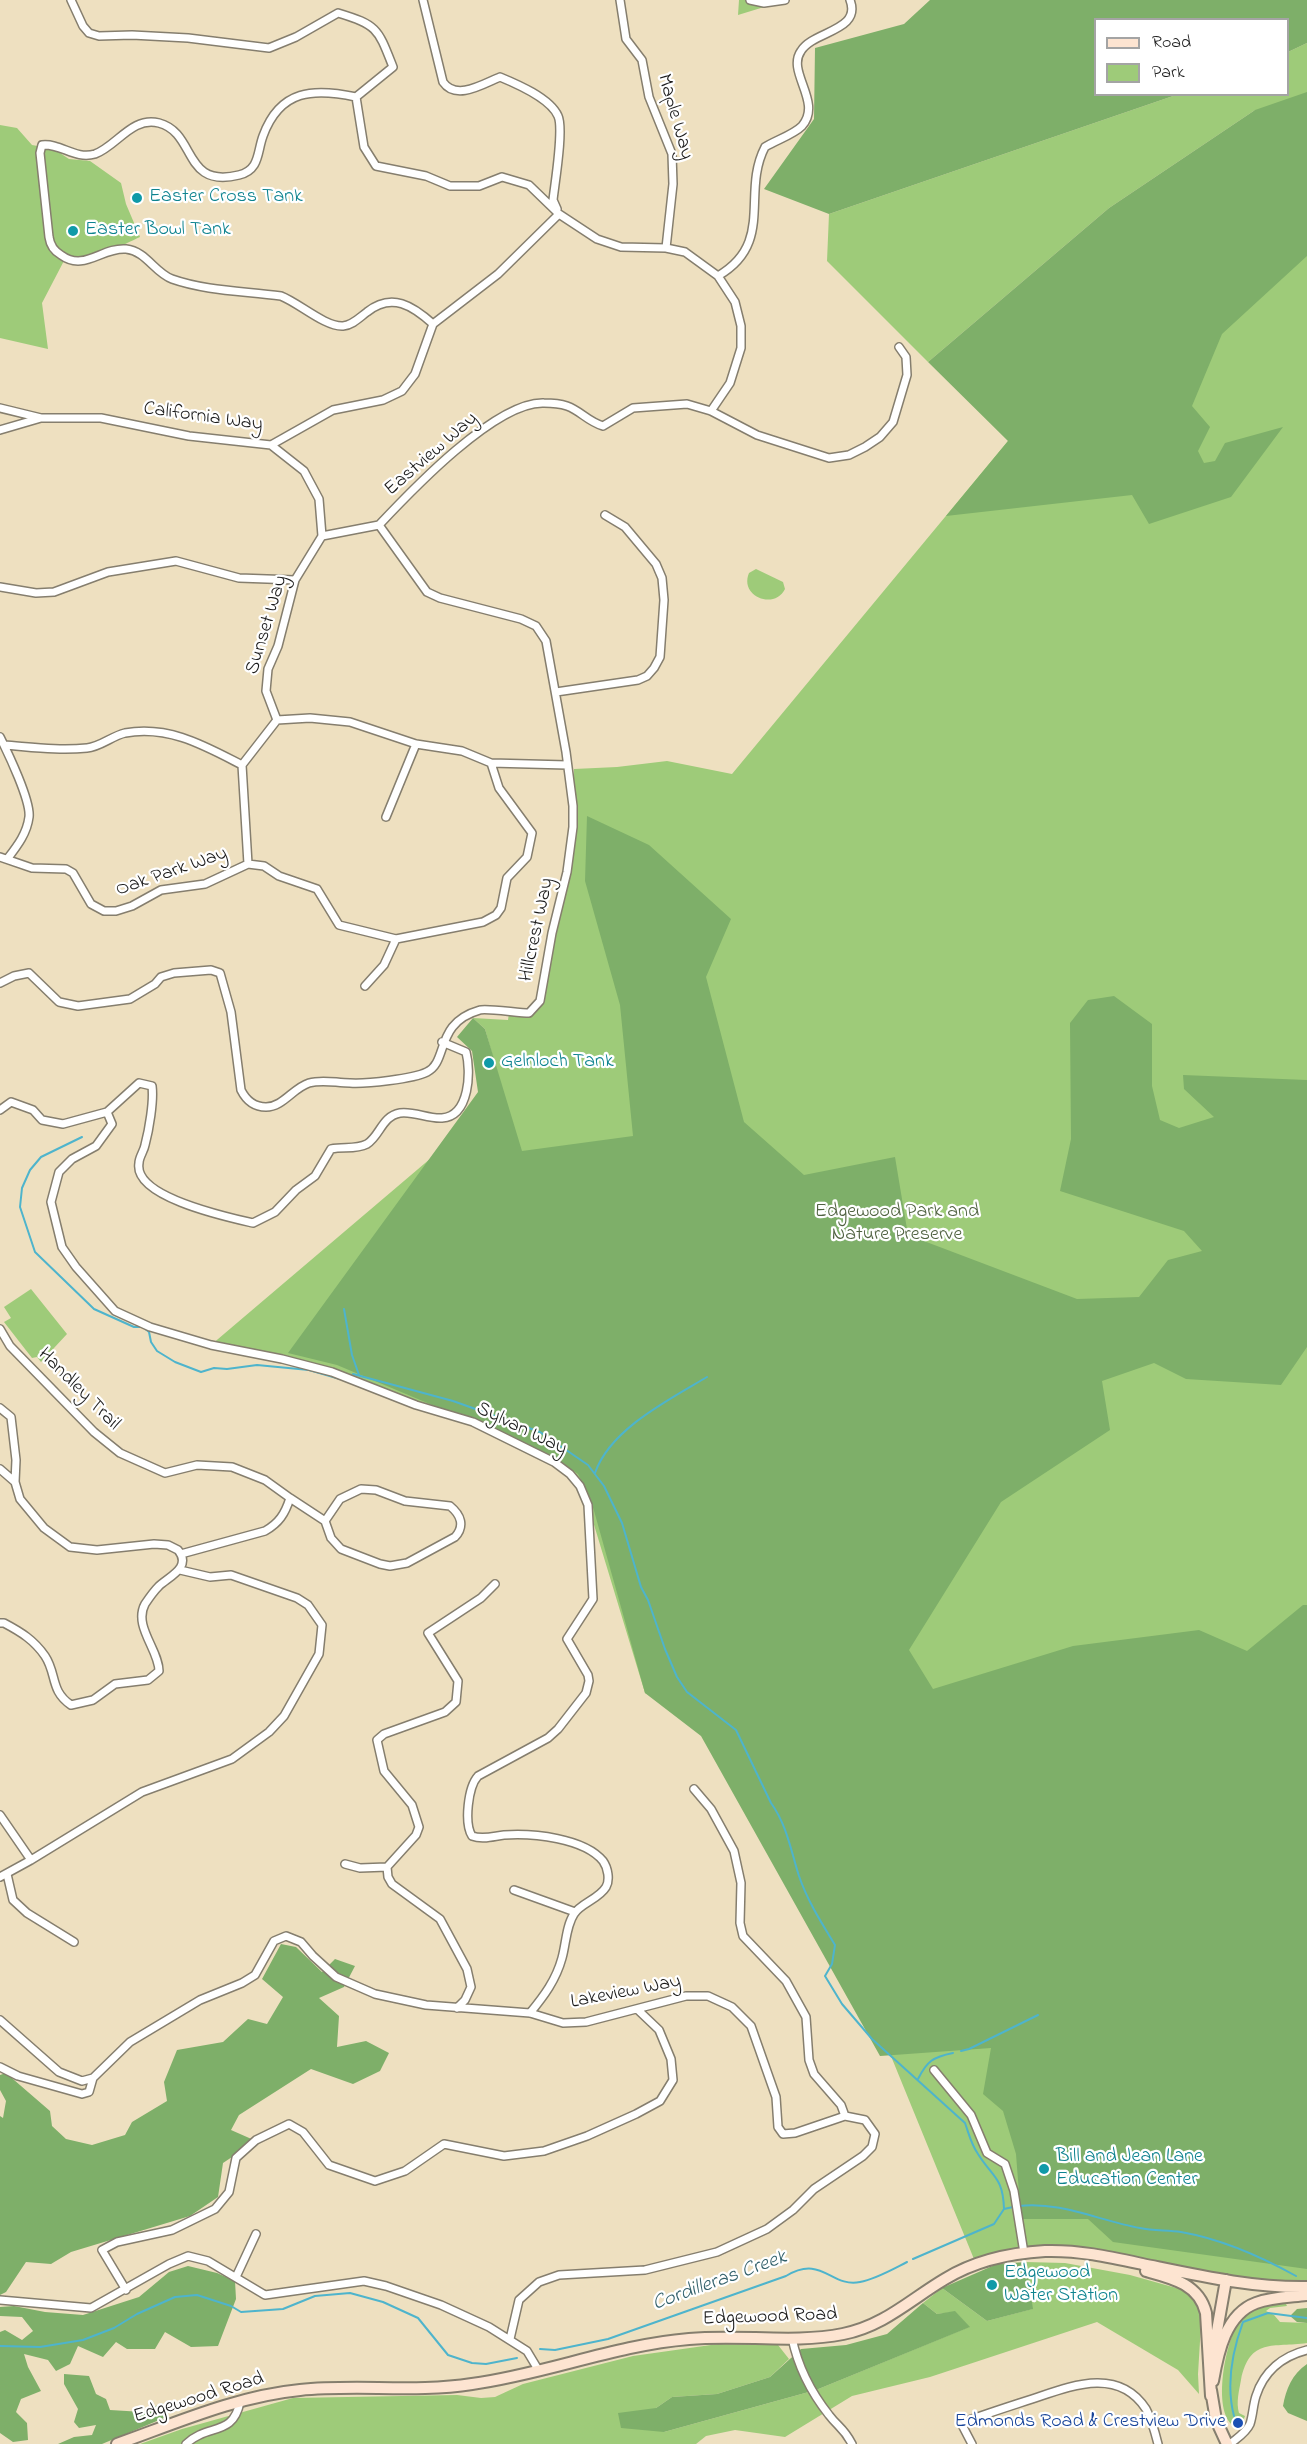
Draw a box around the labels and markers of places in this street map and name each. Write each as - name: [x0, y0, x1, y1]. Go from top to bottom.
- place label: Easter Cross Tank: [149, 186, 303, 210]
- marker: Easter Cross Tank: [130, 191, 144, 205]
- place label: Easter Bowl Tank: [85, 219, 231, 243]
- marker: Easter Bowl Tank: [66, 224, 80, 238]
- place label: Gelnloch Tank: [501, 1051, 614, 1075]
- marker: Gelnloch Tank: [482, 1056, 496, 1070]
- place label: Bill and Jean Lane Education Center: [1056, 2146, 1203, 2193]
- marker: Bill and Jean Lane Education Center: [1037, 2162, 1051, 2176]
- place label: Edgewood Water Station: [1004, 2262, 1118, 2309]
- marker: Edgewood Water Station: [985, 2278, 999, 2292]
- place label: Edmonds Road & Crestview Drive: [955, 2411, 1226, 2435]
- marker: Edmonds Road & Crestview Drive: [1231, 2416, 1245, 2430]

